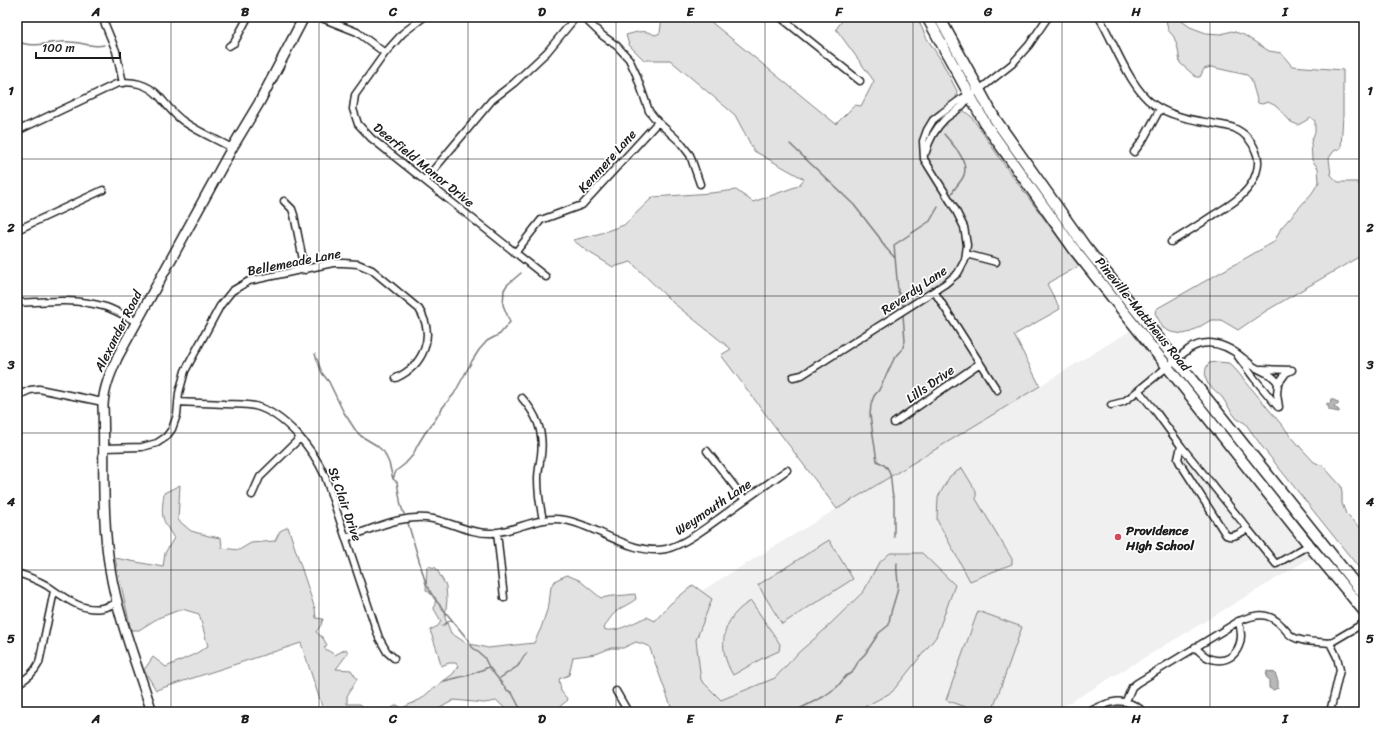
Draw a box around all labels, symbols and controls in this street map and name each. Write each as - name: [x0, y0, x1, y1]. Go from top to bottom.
- text: A: [91, 0, 100, 23]
- text: B: [241, 0, 250, 23]
- text: C: [388, 0, 398, 23]
- text: D: [538, 0, 546, 23]
- text: E: [686, 0, 695, 23]
- text: F: [834, 0, 843, 23]
- text: G: [983, 0, 993, 23]
- text: H: [1130, 0, 1141, 23]
- text: I: [1281, 0, 1289, 23]
- scale bar: [36, 34, 120, 60]
- text: 100 m: [42, 37, 75, 59]
- text: 1: [8, 79, 14, 102]
- text: 1: [1367, 79, 1373, 102]
- street label: Deerfield Manor Drive: [368, 117, 480, 214]
- street label: Kenmere Lane: [572, 124, 642, 198]
- text: 2: [6, 216, 15, 239]
- text: 2: [1365, 216, 1374, 239]
- street label: Bellemeade Lane: [245, 242, 343, 282]
- street label: Pineville-Matthews Road: [1089, 252, 1197, 377]
- street label: Reverdy Lane: [876, 259, 952, 321]
- street label: Alexander Road: [87, 285, 149, 377]
- text: 3: [6, 353, 15, 376]
- text: 3: [1365, 353, 1374, 376]
- street label: Lills Drive: [901, 359, 959, 409]
- street label: St Clair Drive: [322, 464, 369, 545]
- street label: Weymouth Lane: [670, 473, 756, 541]
- text: 4: [6, 490, 16, 513]
- text: 4: [1365, 490, 1375, 513]
- place label: Providence High School: [1125, 519, 1195, 557]
- marker: Providence High School: [1113, 532, 1123, 542]
- text: 5: [7, 627, 15, 650]
- text: 5: [1366, 627, 1374, 650]
- text: A: [91, 707, 100, 729]
- text: B: [241, 707, 250, 729]
- text: C: [388, 707, 398, 729]
- text: D: [538, 707, 546, 729]
- text: E: [686, 707, 695, 729]
- text: F: [834, 707, 843, 729]
- text: G: [983, 707, 993, 729]
- text: H: [1130, 707, 1141, 729]
- text: I: [1281, 707, 1289, 729]

